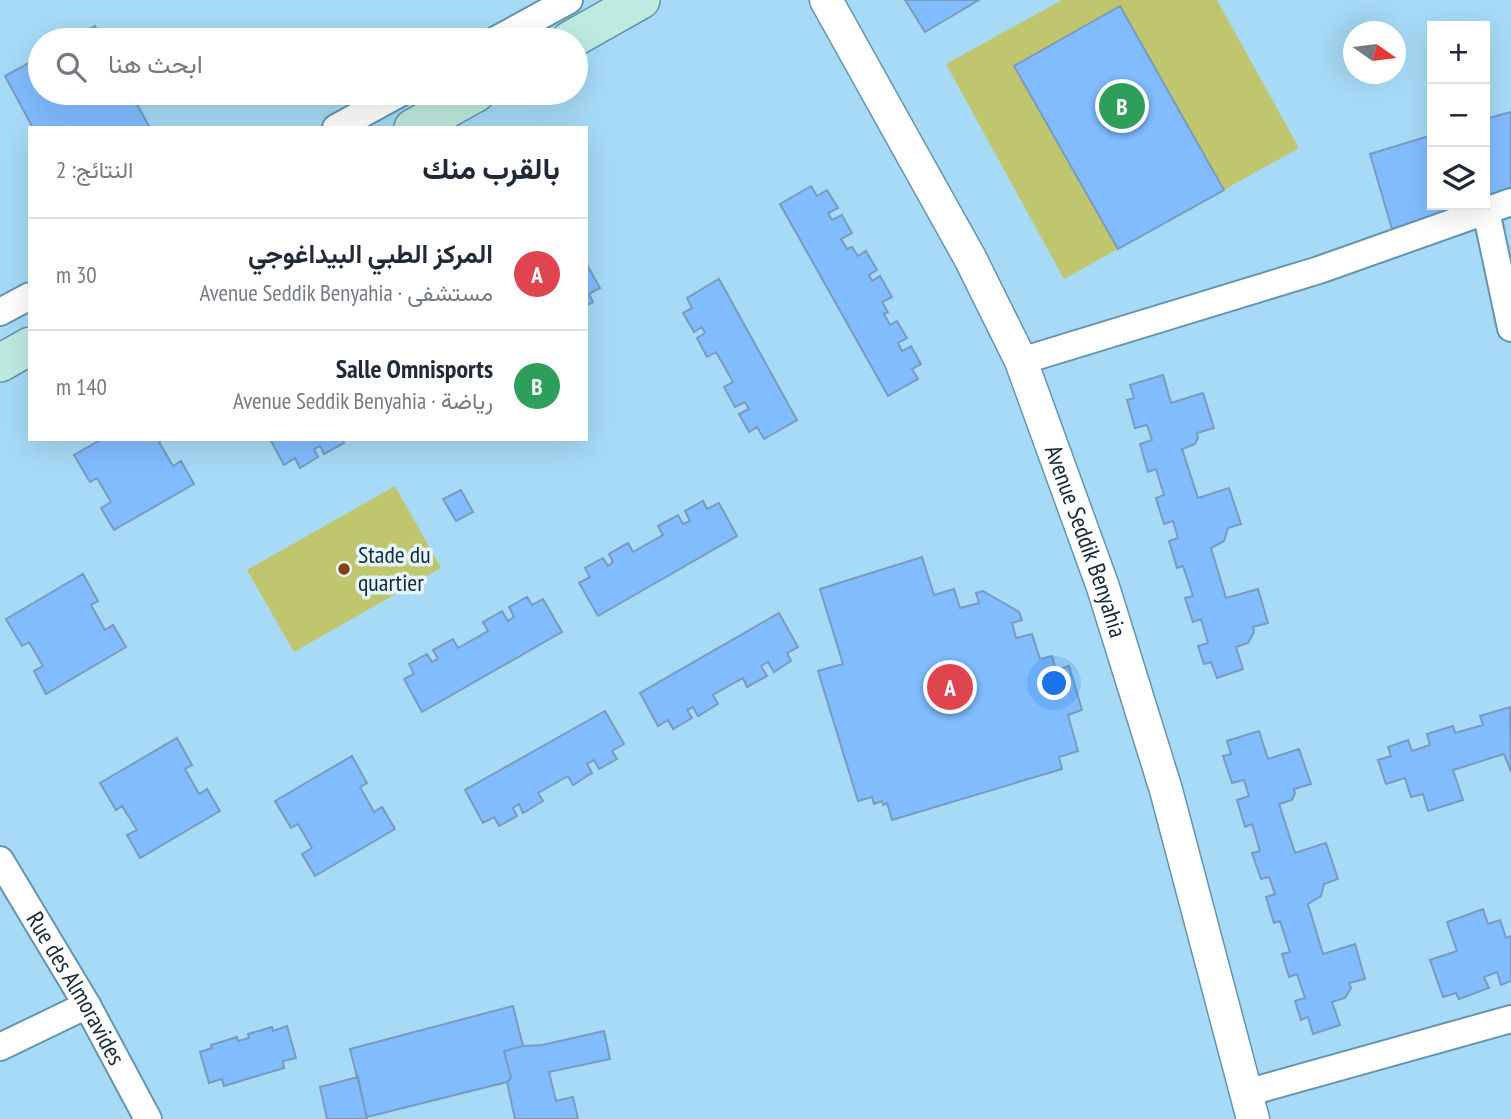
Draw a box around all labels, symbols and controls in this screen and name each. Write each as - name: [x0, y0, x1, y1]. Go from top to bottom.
- north arrow: [1343, 21, 1406, 84]
- map controls: [1427, 21, 1490, 210]
- button: +: [1427, 21, 1490, 84]
- search box: [28, 28, 588, 105]
- text: ابحث هنا: [108, 47, 203, 80]
- icon: search: [52, 48, 90, 86]
- pin: B: [1099, 80, 1145, 132]
- button: −: [1427, 84, 1490, 147]
- button: layers: [1427, 147, 1490, 210]
- text: بالقرب منك: [422, 148, 560, 187]
- text: النتائج: 2: [56, 155, 133, 184]
- text: المركز الطبي البيداغوجي: [248, 237, 493, 270]
- text: 30 m: [56, 260, 97, 289]
- text: A: [531, 260, 543, 289]
- text: مستشفى · Avenue Seddik Benyahia: [199, 278, 493, 307]
- text: Salle Omnisports: [336, 352, 493, 385]
- text: 140 m: [56, 372, 107, 401]
- text: B: [531, 372, 543, 401]
- text: رياضة · Avenue Seddik Benyahia: [233, 386, 493, 415]
- street label: Avenue Seddik Benyahia: [1038, 441, 1134, 641]
- place label: Stade du quartier: [358, 539, 431, 598]
- marker: Stade du quartier: [336, 561, 352, 577]
- pin: A: [927, 661, 973, 713]
- your location: [1037, 666, 1071, 700]
- street label: Rue des Almoravides: [20, 906, 132, 1070]

